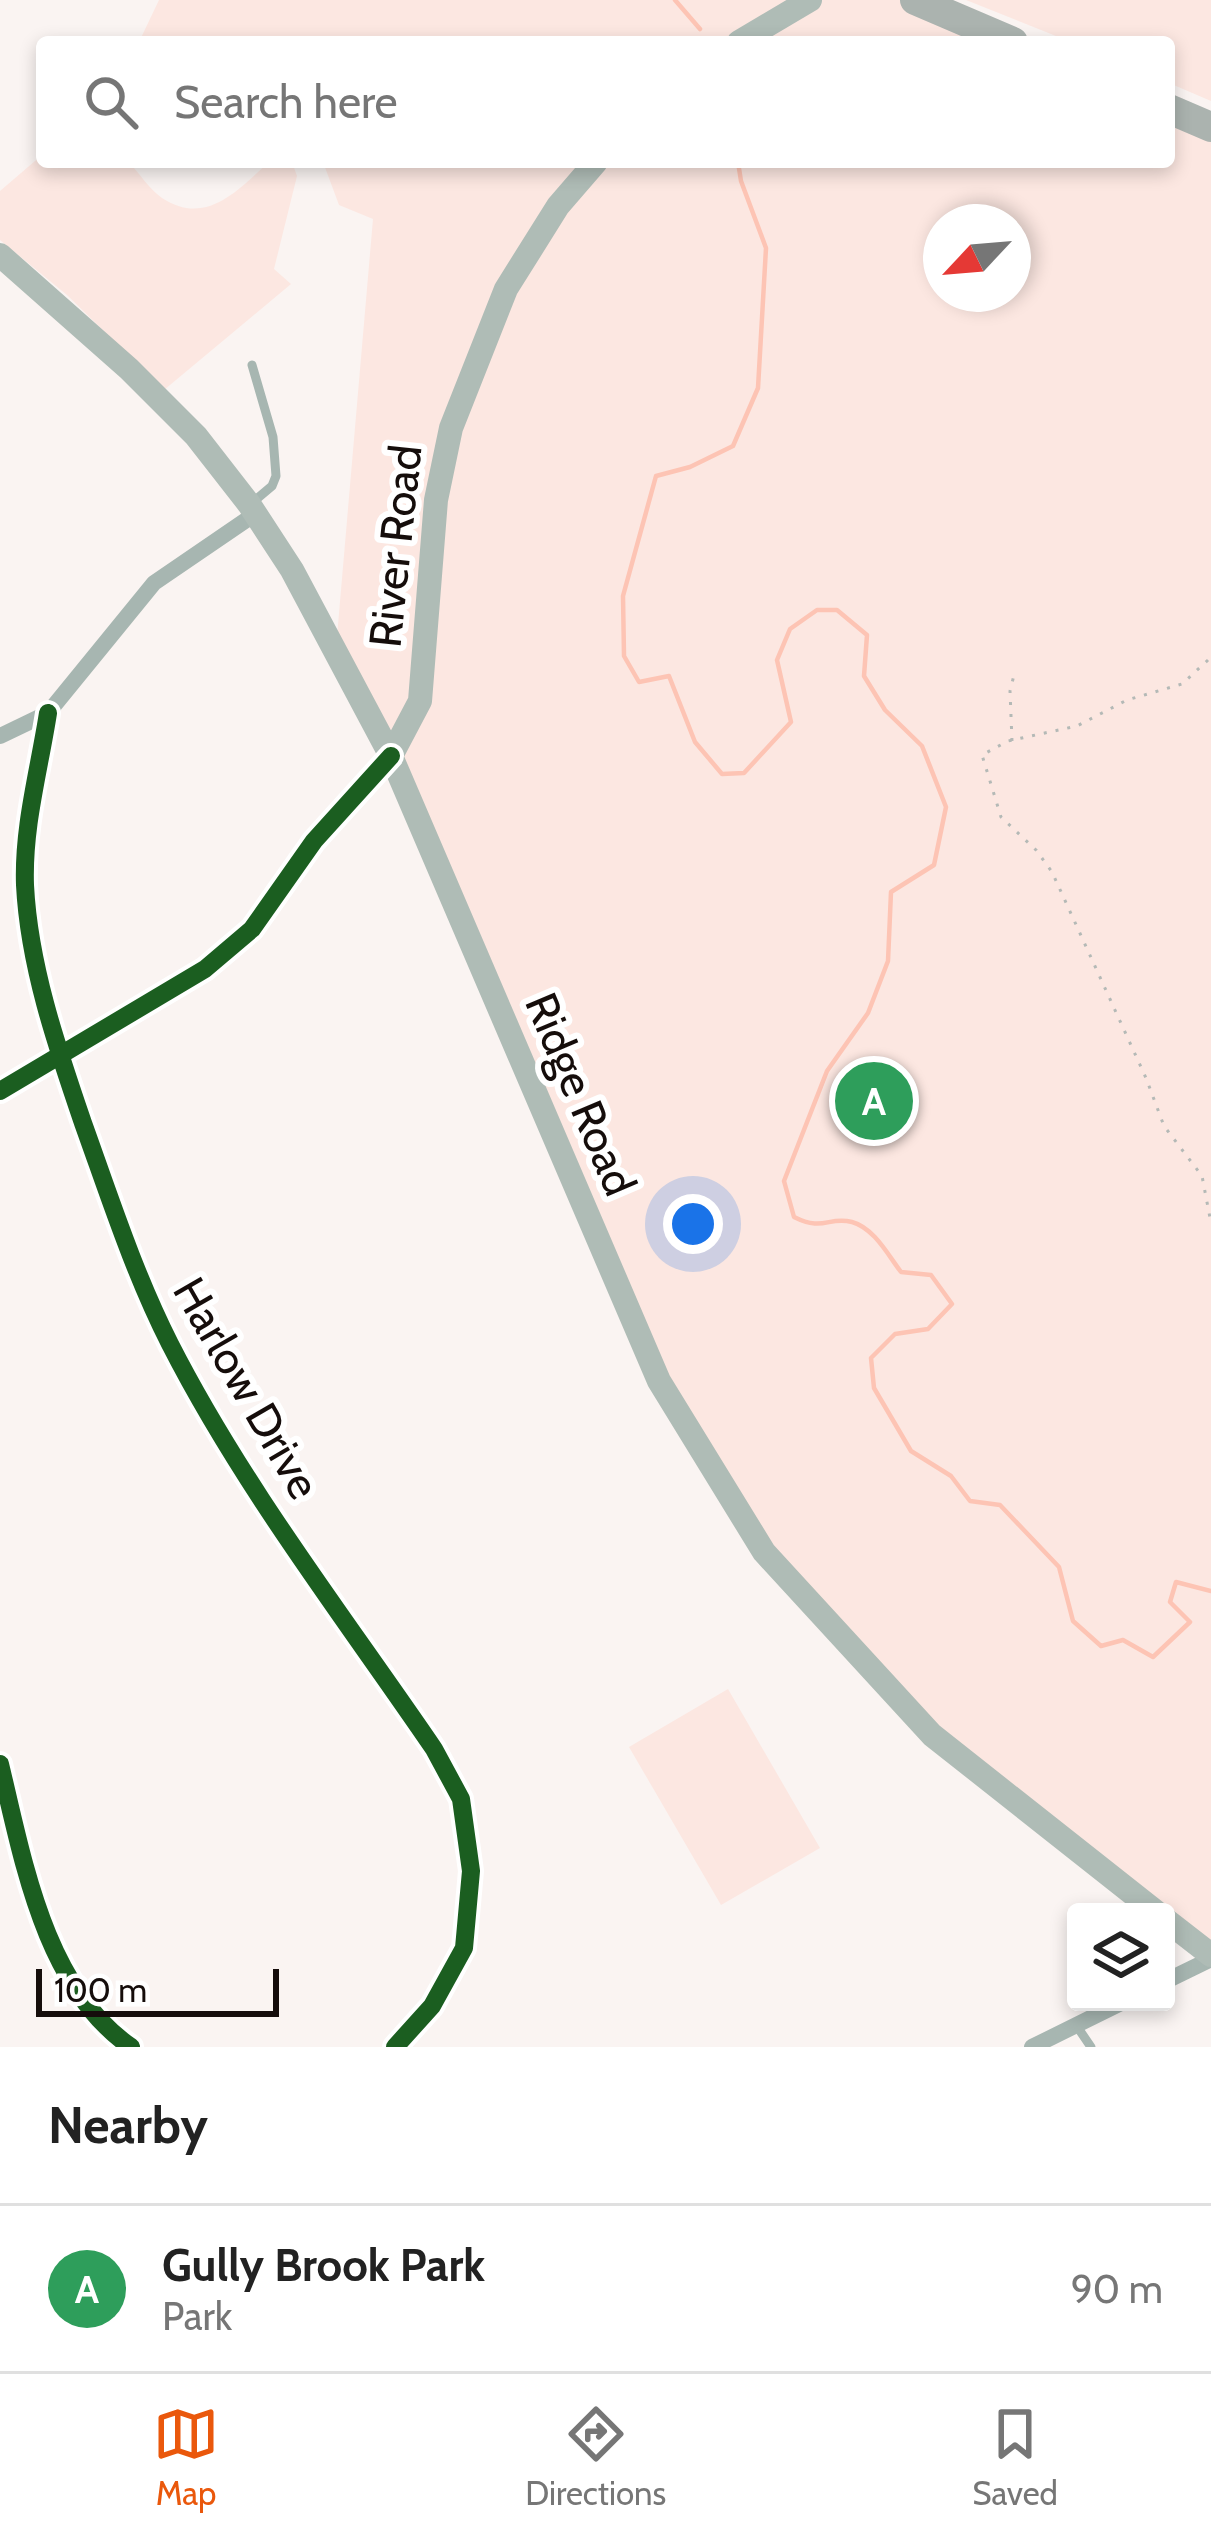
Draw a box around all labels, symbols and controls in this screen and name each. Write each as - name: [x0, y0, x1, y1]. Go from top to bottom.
- search box: [36, 36, 1175, 168]
- icon: search: [78, 69, 144, 135]
- text: Search here: [174, 75, 398, 129]
- north arrow: [923, 204, 1031, 312]
- street label: River Road: [358, 442, 432, 650]
- street label: Ridge Road: [514, 985, 648, 1203]
- pin: A: [835, 1056, 913, 1146]
- your location: [663, 1194, 723, 1254]
- street label: Harlow Drive: [162, 1268, 332, 1508]
- map controls: [1067, 1903, 1175, 2011]
- button: layers: [1067, 1903, 1175, 2011]
- scale bar: [36, 1963, 279, 2016]
- text: 100 m: [54, 1970, 147, 2010]
- text: Nearby: [48, 2094, 208, 2156]
- text: Gully Brook Park: [162, 2238, 485, 2292]
- text: A: [75, 2265, 99, 2313]
- text: 90 m: [1071, 2265, 1163, 2313]
- text: Park: [162, 2292, 232, 2340]
- tab: Map: [153, 2401, 219, 2513]
- tab: Directions: [525, 2401, 666, 2513]
- tab: Saved: [972, 2401, 1058, 2513]

